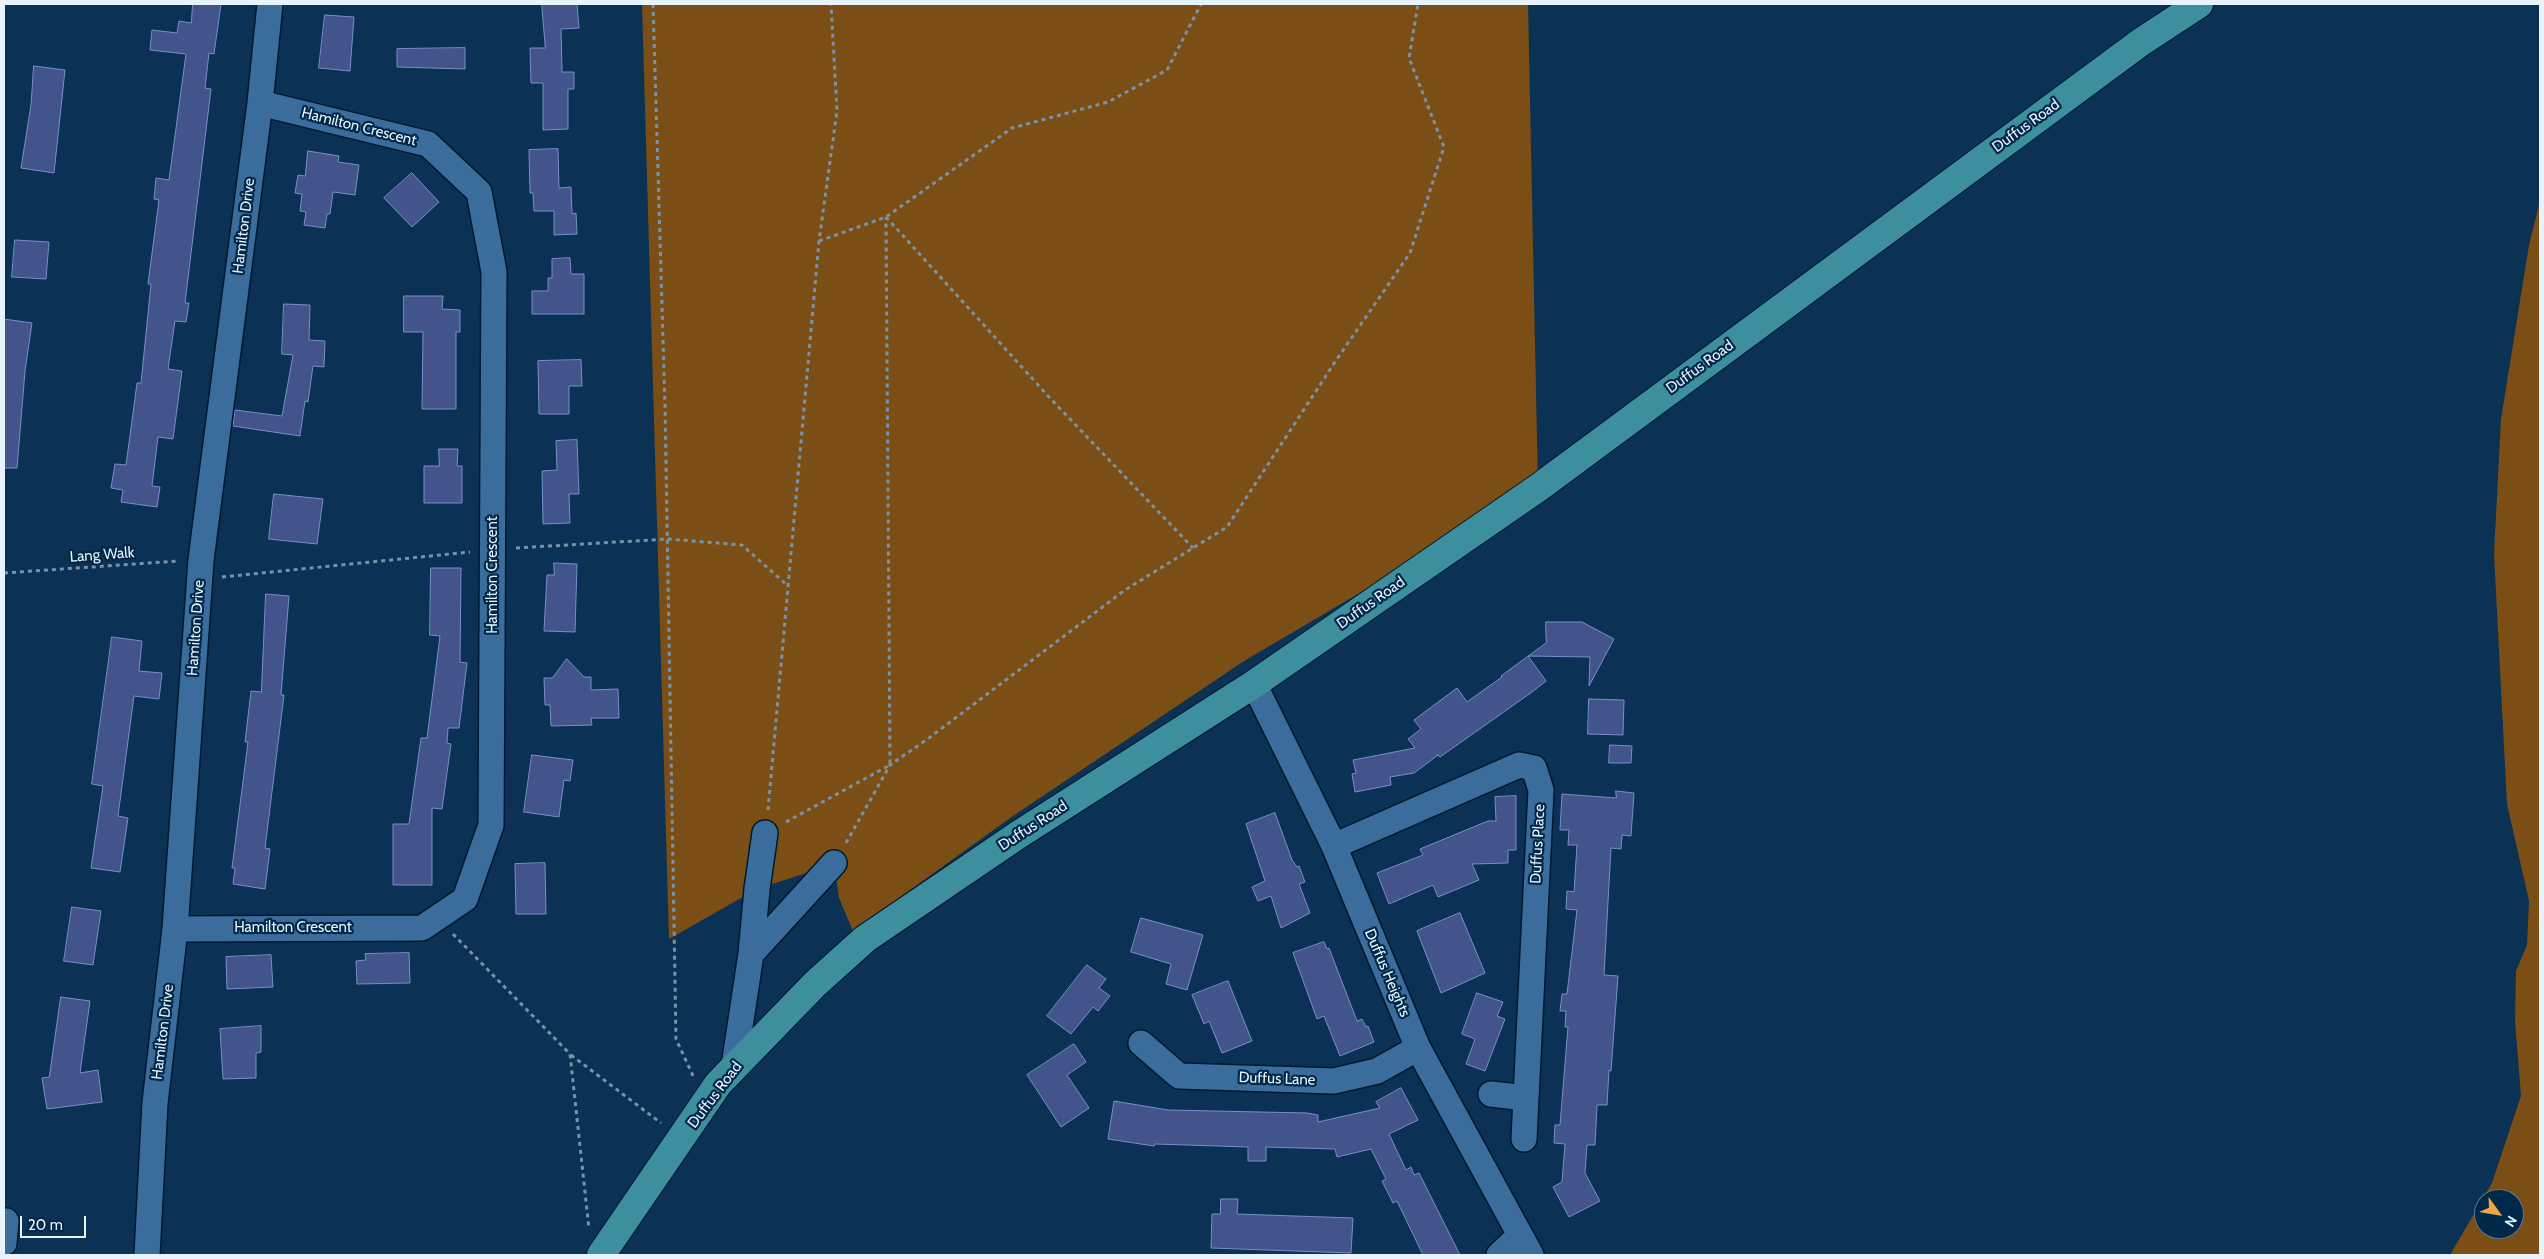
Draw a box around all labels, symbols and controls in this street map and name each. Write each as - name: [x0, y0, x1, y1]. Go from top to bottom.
- street label: Duffus Road: [1989, 96, 2063, 156]
- street label: Hamilton Crescent: [300, 104, 418, 150]
- street label: Hamilton Drive: [229, 177, 259, 275]
- street label: Duffus Road: [1663, 337, 1737, 397]
- street label: Hamilton Crescent: [484, 516, 502, 634]
- street label: Lang Walk: [69, 544, 135, 566]
- street label: Duffus Road: [1334, 573, 1408, 633]
- street label: Hamilton Drive: [184, 579, 208, 677]
- street label: Duffus Road: [995, 797, 1071, 855]
- street label: Duffus Place: [1527, 804, 1549, 884]
- street label: Hamilton Crescent: [234, 919, 352, 937]
- street label: Duffus Heights: [1360, 926, 1414, 1020]
- street label: Hamilton Drive: [148, 983, 178, 1081]
- street label: Duffus Road: [684, 1058, 746, 1132]
- street label: Duffus Lane: [1238, 1069, 1316, 1089]
- north arrow: [2474, 1189, 2524, 1239]
- scale bar: [22, 1206, 89, 1238]
- text: N: [2501, 1212, 2521, 1230]
- text: 20 m: [28, 1216, 63, 1234]

